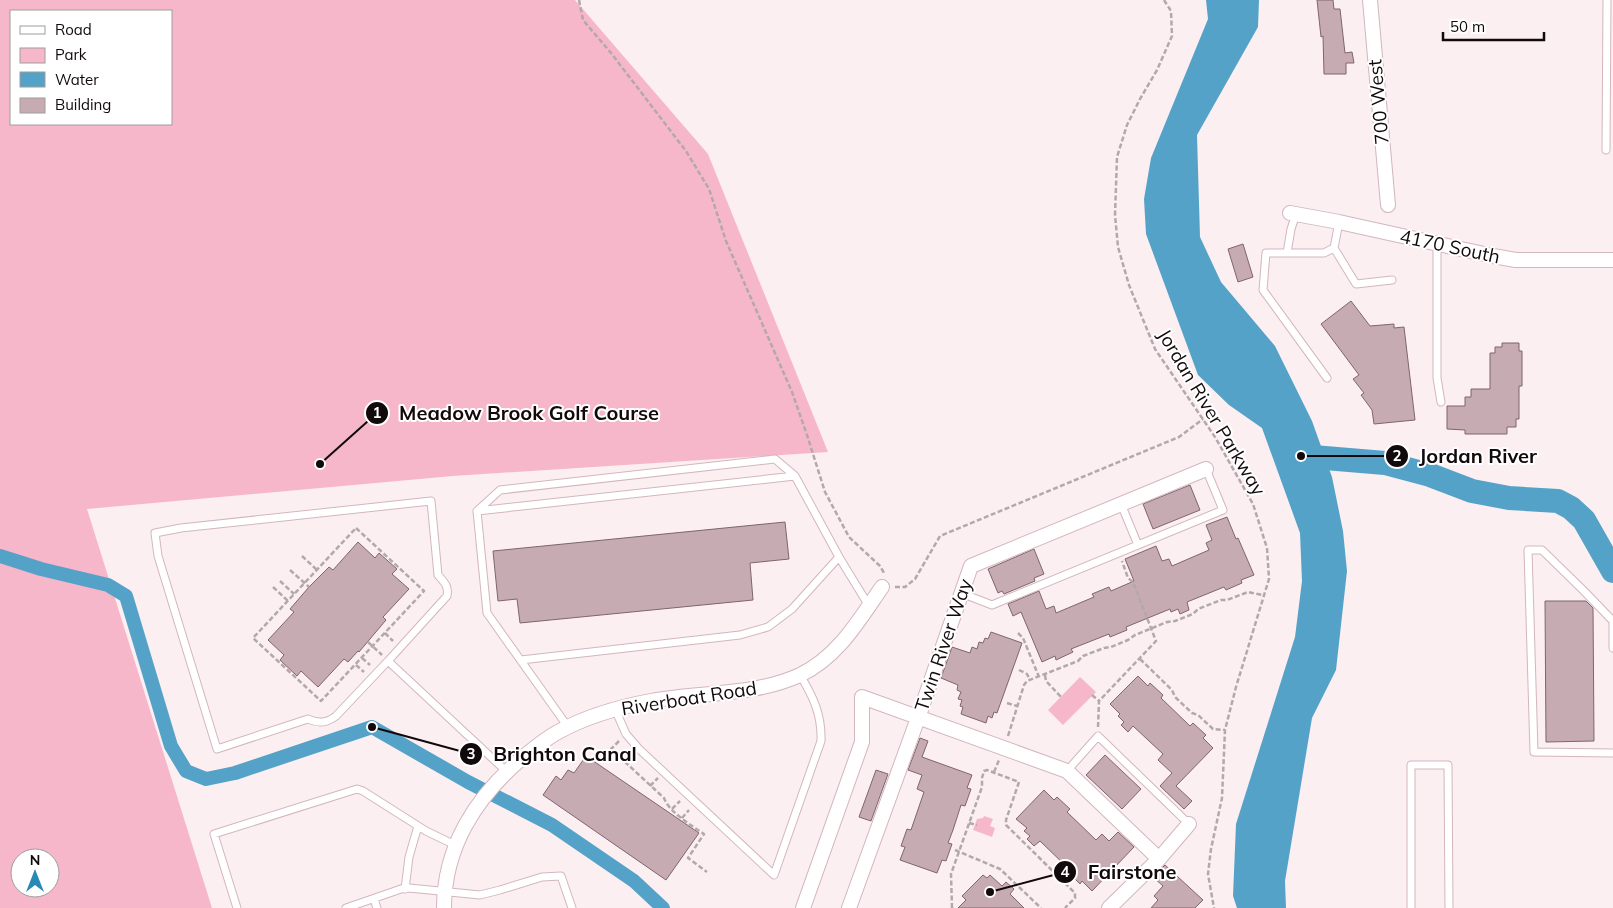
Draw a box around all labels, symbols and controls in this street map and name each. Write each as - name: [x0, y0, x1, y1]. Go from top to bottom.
- legend: [10, 10, 172, 125]
- scale bar: [1443, 10, 1544, 42]
- text: 50 m: [1450, 17, 1485, 36]
- text: Road: [55, 20, 92, 39]
- text: Park: [55, 45, 87, 64]
- street label: 700 West: [1362, 58, 1394, 146]
- text: Water: [55, 70, 99, 89]
- text: Building: [55, 95, 111, 114]
- street label: 4170 South: [1398, 224, 1502, 268]
- street label: Jordan River Parkway: [1153, 324, 1271, 500]
- callout: Meadow Brook Golf Course: [364, 396, 669, 431]
- text: Meadow Brook Golf Course: [399, 400, 659, 425]
- text: 1: [372, 403, 382, 422]
- callout: Jordan River: [1384, 438, 1547, 473]
- text: Jordan River: [1419, 443, 1537, 468]
- text: 2: [1392, 446, 1402, 465]
- street label: Twin River Way: [909, 576, 977, 714]
- street label: Riverboat Road: [620, 675, 758, 721]
- callout: Brighton Canal: [459, 736, 647, 771]
- text: Brighton Canal: [493, 741, 637, 766]
- text: 3: [466, 744, 476, 763]
- north arrow: [10, 848, 60, 898]
- text: N: [30, 851, 40, 869]
- callout: Fairstone: [1053, 854, 1186, 889]
- text: Fairstone: [1088, 859, 1176, 884]
- text: 4: [1060, 862, 1070, 881]

